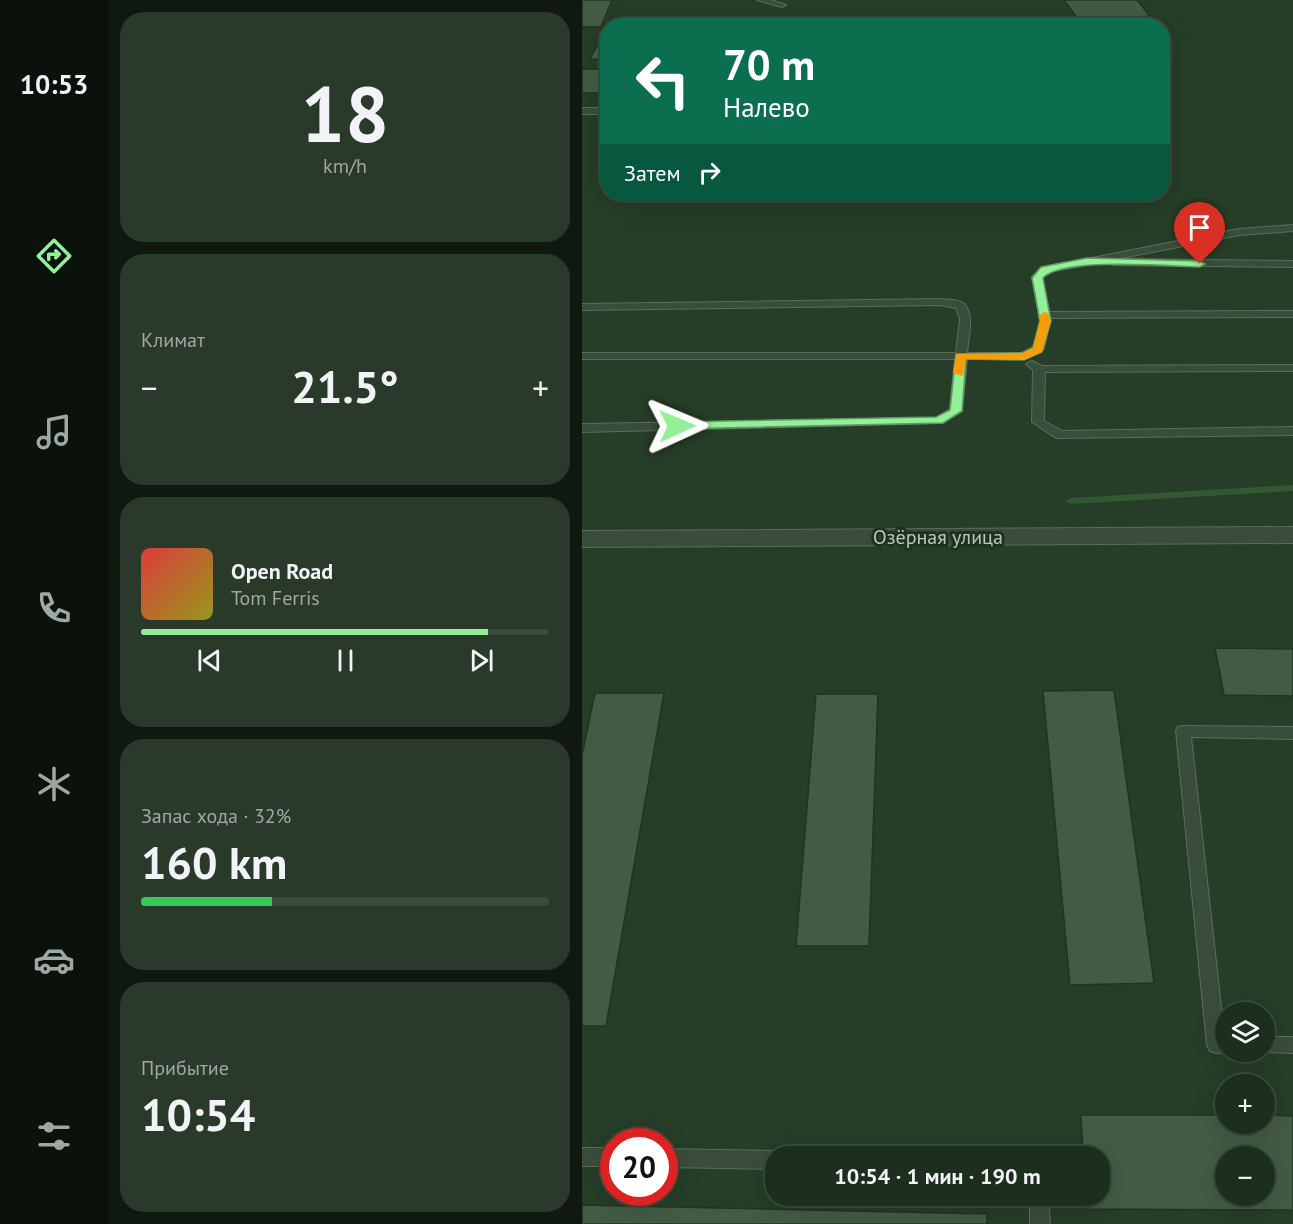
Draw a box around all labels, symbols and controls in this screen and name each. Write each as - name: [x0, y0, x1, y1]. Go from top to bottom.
- text: 70 m: [723, 37, 815, 92]
- icon: left: [624, 42, 702, 120]
- text: 18: [301, 63, 389, 164]
- text: 10:53: [20, 67, 88, 101]
- text: Налево: [723, 90, 810, 124]
- text: km/h: [323, 153, 367, 179]
- icon: right: [693, 156, 726, 189]
- text: Затем: [624, 159, 681, 187]
- pin: [1174, 202, 1225, 264]
- icon: arrive: [1183, 211, 1216, 244]
- icon: directions: [33, 235, 75, 277]
- text: Климат: [141, 327, 205, 353]
- text: 21.5°: [291, 357, 399, 415]
- text: −: [141, 366, 158, 409]
- text: +: [532, 366, 549, 409]
- position arrow: [645, 394, 709, 458]
- icon: music: [33, 411, 75, 453]
- street label: Озёрная улица: [873, 524, 1003, 550]
- text: Open Road: [231, 557, 333, 585]
- text: Tom Ferris: [231, 585, 320, 611]
- icon: phone: [33, 587, 75, 629]
- icon: previous: [193, 644, 226, 677]
- icon: pause: [329, 644, 362, 677]
- icon: next: [465, 644, 498, 677]
- icon: climate: [33, 763, 75, 805]
- text: Запас хода · 32%: [141, 803, 291, 829]
- text: 160 km: [141, 833, 287, 891]
- icon: car: [33, 939, 75, 981]
- map controls: [1215, 1002, 1275, 1206]
- button: layers: [1215, 1002, 1275, 1062]
- text: Прибытие: [141, 1055, 229, 1081]
- button: +: [1215, 1074, 1275, 1134]
- text: 10:54: [141, 1085, 255, 1143]
- icon: filters: [33, 1115, 75, 1157]
- speed limit sign: 20: [600, 1128, 678, 1206]
- button: −: [1215, 1146, 1275, 1206]
- text: 10:54 · 1 мин · 190 m: [834, 1162, 1041, 1190]

